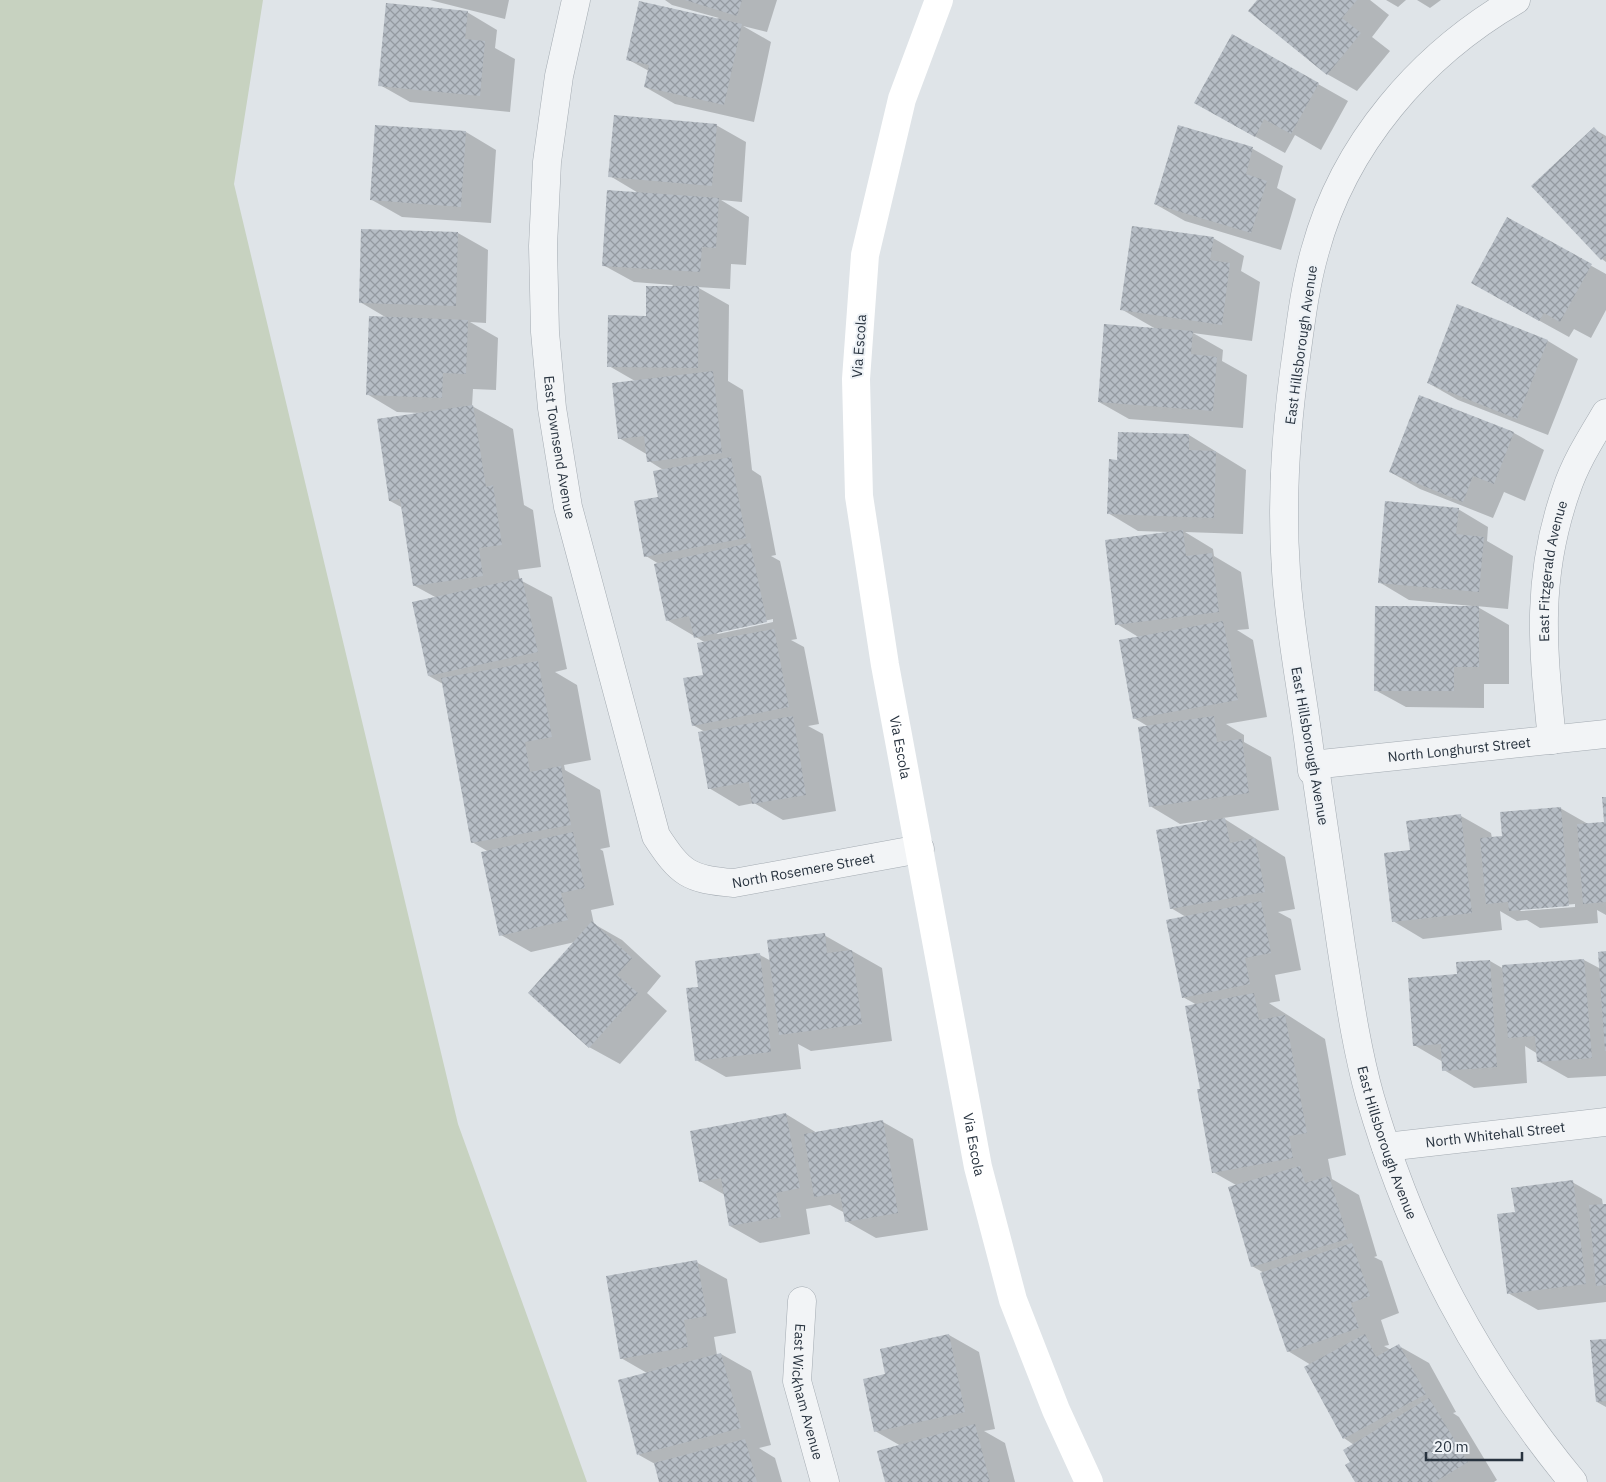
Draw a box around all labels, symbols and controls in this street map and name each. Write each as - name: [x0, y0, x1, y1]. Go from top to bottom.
- street label: East Hillsborough Avenue: [1281, 264, 1321, 426]
- street label: Via Escola: [848, 313, 870, 378]
- street label: East Townsend Avenue: [540, 375, 580, 521]
- street label: East Fitzgerald Avenue: [1535, 498, 1571, 642]
- street label: East Hillsborough Avenue: [1287, 665, 1333, 827]
- street label: Via Escola: [886, 714, 915, 781]
- street label: North Longhurst Street: [1387, 733, 1532, 766]
- street label: North Rosemere Street: [730, 848, 876, 892]
- street label: East Hillsborough Avenue: [1353, 1064, 1421, 1222]
- street label: Via Escola: [959, 1111, 989, 1179]
- street label: North Whitehall Street: [1425, 1118, 1566, 1151]
- street label: East Wickham Avenue: [788, 1323, 827, 1462]
- scale bar: [1426, 1430, 1522, 1462]
- text: 20 m: [1434, 1437, 1469, 1456]

